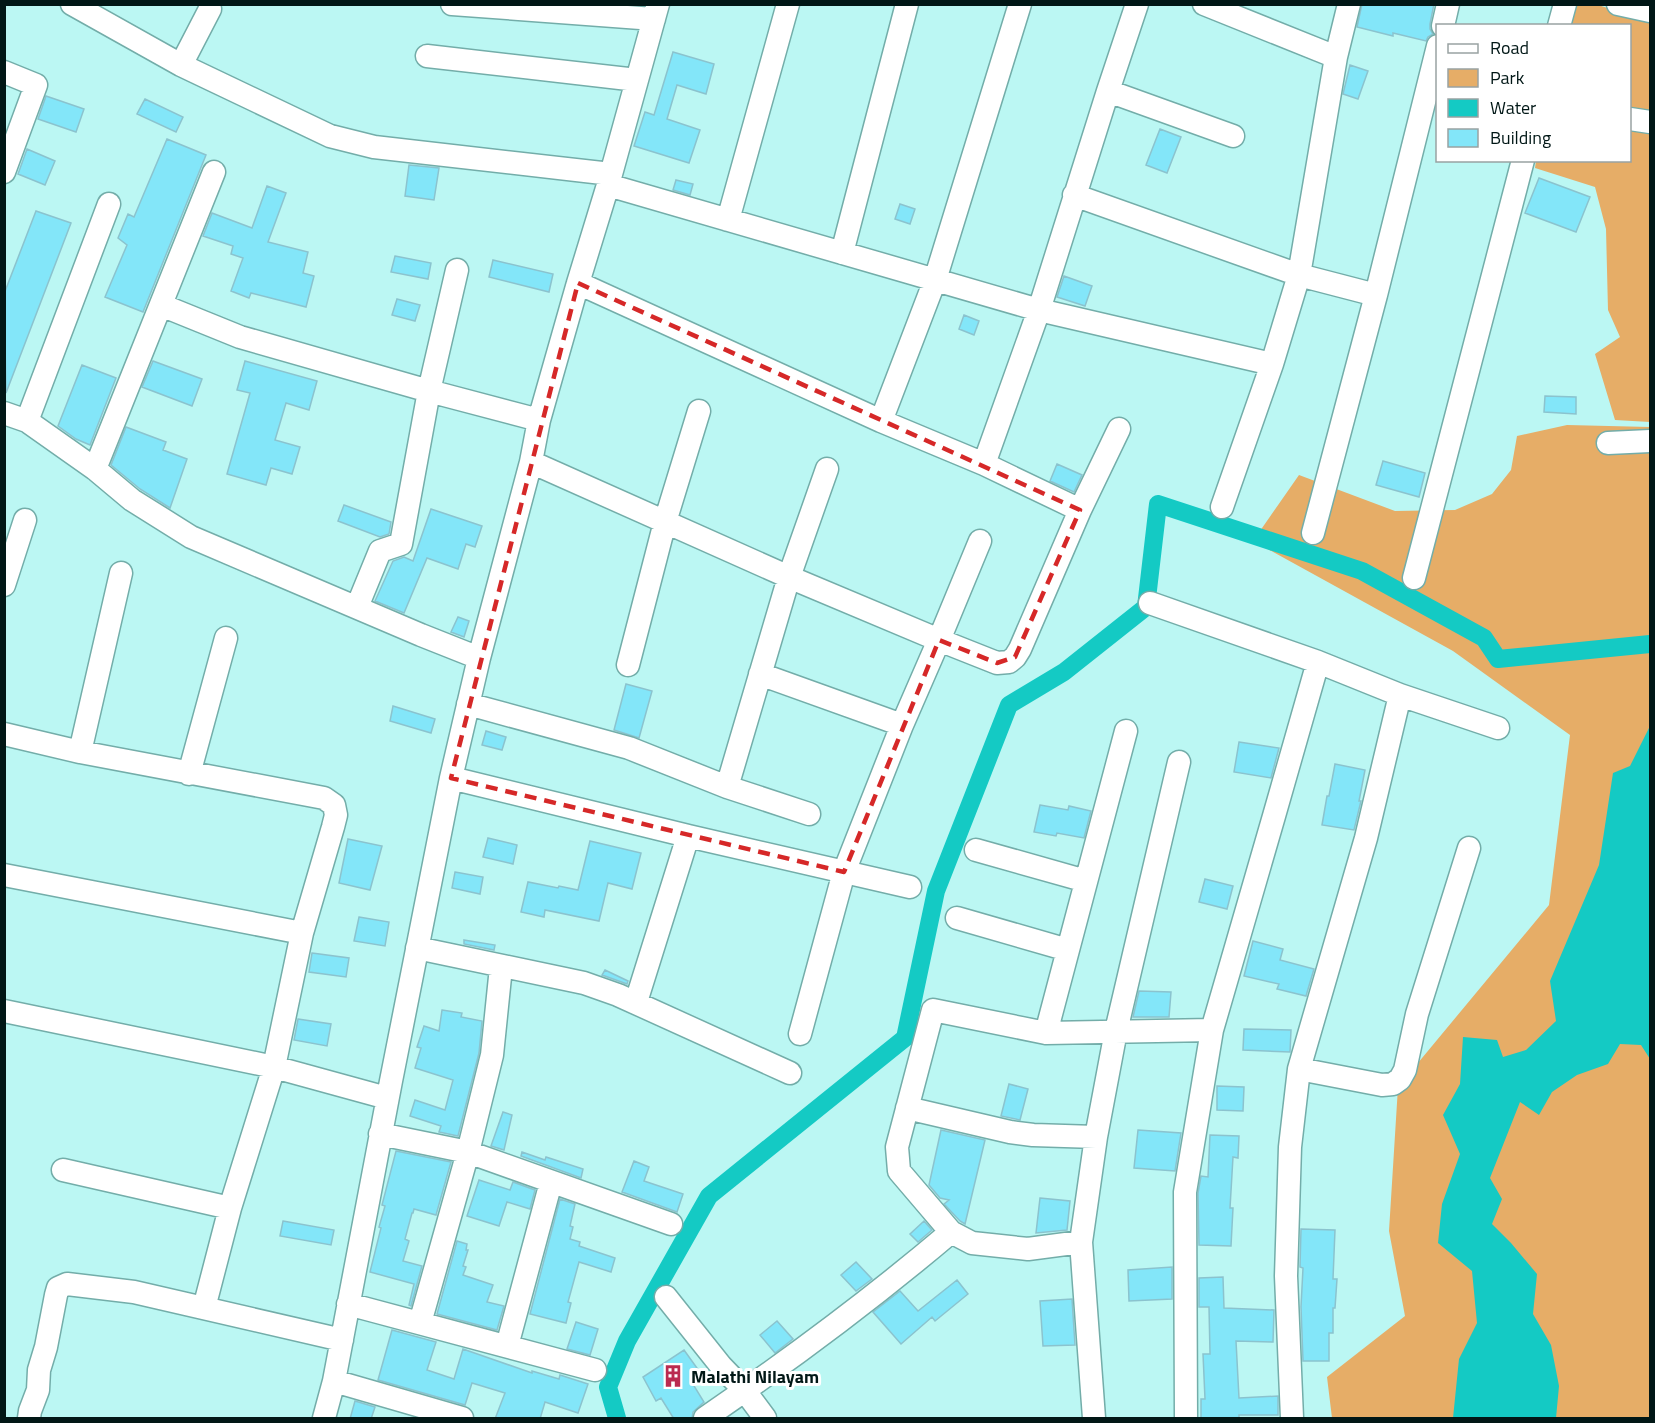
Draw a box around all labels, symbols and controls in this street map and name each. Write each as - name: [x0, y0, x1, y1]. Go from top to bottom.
- legend: [1436, 24, 1631, 162]
- text: Road: [1490, 34, 1529, 61]
- text: Park: [1490, 64, 1525, 91]
- text: Water: [1490, 94, 1536, 121]
- text: Building: [1490, 124, 1551, 151]
- building icon: Malathi Nilayam: [660, 1363, 686, 1389]
- place label: Malathi Nilayam: [691, 1363, 819, 1390]

